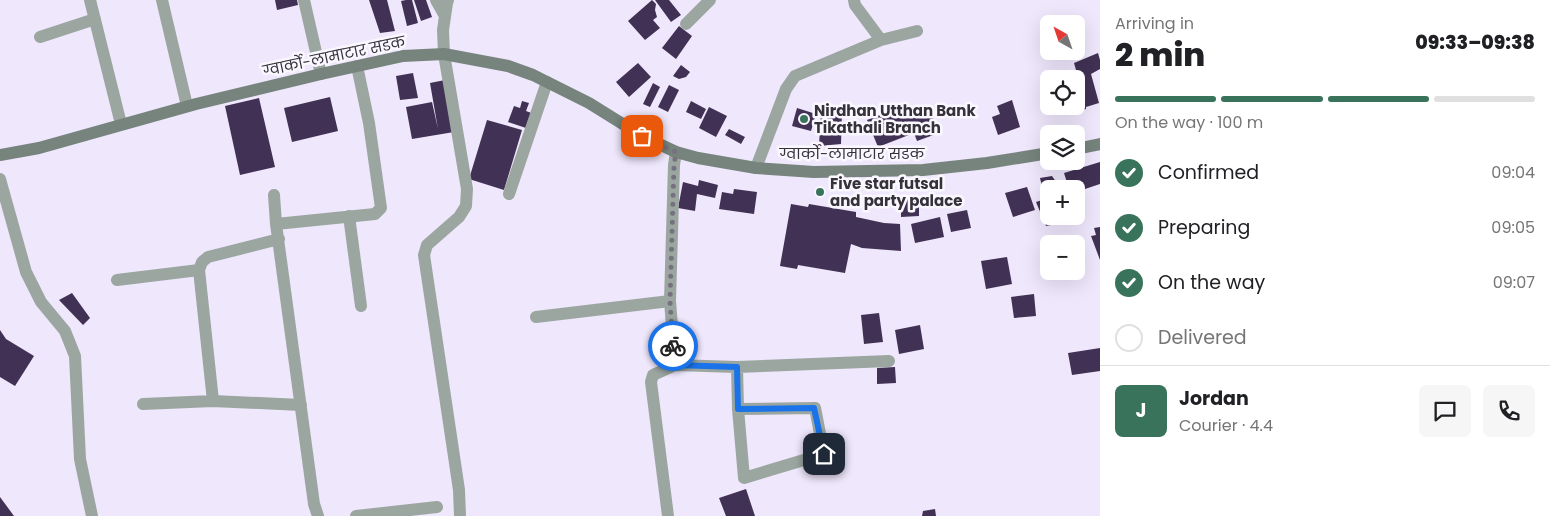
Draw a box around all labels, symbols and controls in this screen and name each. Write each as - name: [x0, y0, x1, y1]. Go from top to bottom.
- text: Arriving in: [1115, 12, 1194, 35]
- north arrow: [1040, 15, 1085, 60]
- map controls: [1040, 15, 1085, 280]
- text: 09:33–09:38: [1415, 29, 1535, 56]
- street label: ग्वार्को-लामाटार सडक: [260, 30, 408, 82]
- text: 2 min: [1115, 32, 1205, 77]
- button: locate: [1040, 70, 1085, 115]
- place label: Nirdhan Utthan Bank Tikathali Branch: [814, 100, 976, 138]
- text: On the way · 100 m: [1115, 111, 1263, 134]
- marker: Nirdhan Utthan Bank Tikathali Branch: [798, 113, 810, 125]
- pin: [621, 115, 663, 157]
- icon: bag: [628, 122, 656, 150]
- button: layers: [1040, 125, 1085, 170]
- street label: ग्वार्को-लामाटार सडक: [779, 143, 926, 164]
- icon: check: [1115, 159, 1143, 187]
- text: Confirmed: [1158, 159, 1259, 186]
- text: 09:04: [1491, 161, 1535, 184]
- place label: Five star futsal and party palace: [830, 173, 963, 211]
- button: +: [1040, 180, 1085, 225]
- marker: Five star futsal and party palace: [814, 186, 826, 198]
- icon: check: [1115, 214, 1143, 242]
- text: Preparing: [1158, 214, 1250, 241]
- text: 09:05: [1491, 216, 1535, 239]
- button: −: [1040, 235, 1085, 280]
- icon: check: [1115, 269, 1143, 297]
- text: On the way: [1158, 269, 1265, 296]
- text: 09:07: [1493, 271, 1535, 294]
- courier: [648, 321, 698, 371]
- text: Delivered: [1158, 324, 1247, 351]
- icon: bike: [659, 332, 687, 360]
- text: Jordan: [1179, 385, 1249, 412]
- button: chat: [1419, 385, 1471, 437]
- button: phone: [1483, 385, 1535, 437]
- text: J: [1136, 397, 1146, 424]
- text: Courier · 4.4: [1179, 414, 1273, 437]
- pin: [803, 433, 845, 475]
- icon: home: [810, 440, 838, 468]

